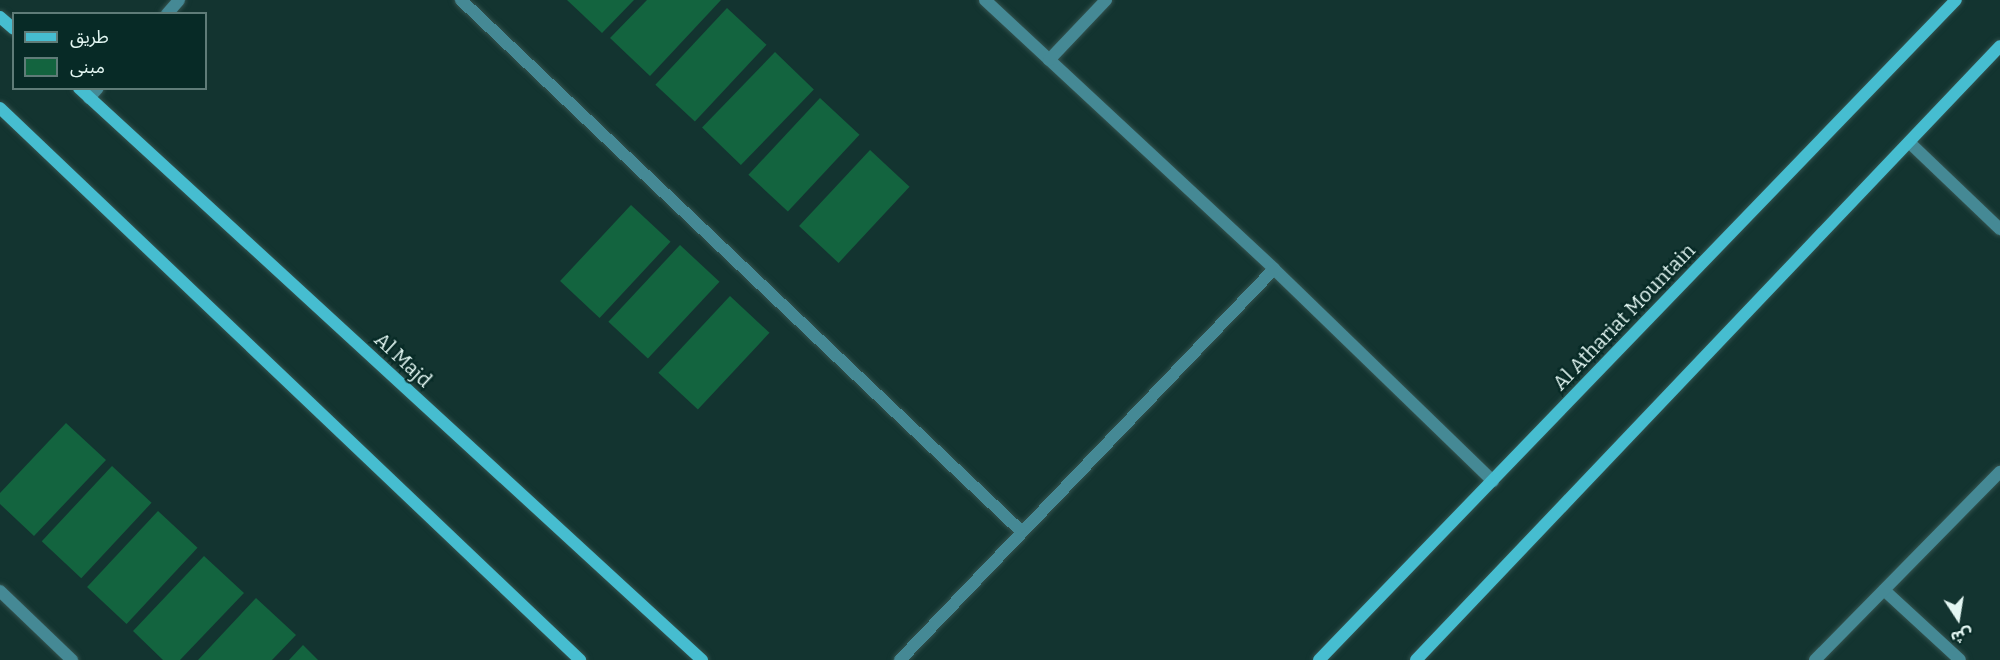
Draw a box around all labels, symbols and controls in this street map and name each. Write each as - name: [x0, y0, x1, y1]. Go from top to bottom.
- legend: [12, 12, 207, 90]
- text: طريق: [70, 26, 109, 48]
- text: مبنى: [70, 56, 105, 78]
- street label: Al Athariat Mountain: [1548, 239, 1700, 395]
- street label: Al Majd: [369, 328, 437, 392]
- north arrow: [1928, 588, 1988, 648]
- text: ش: [1949, 625, 1975, 648]

